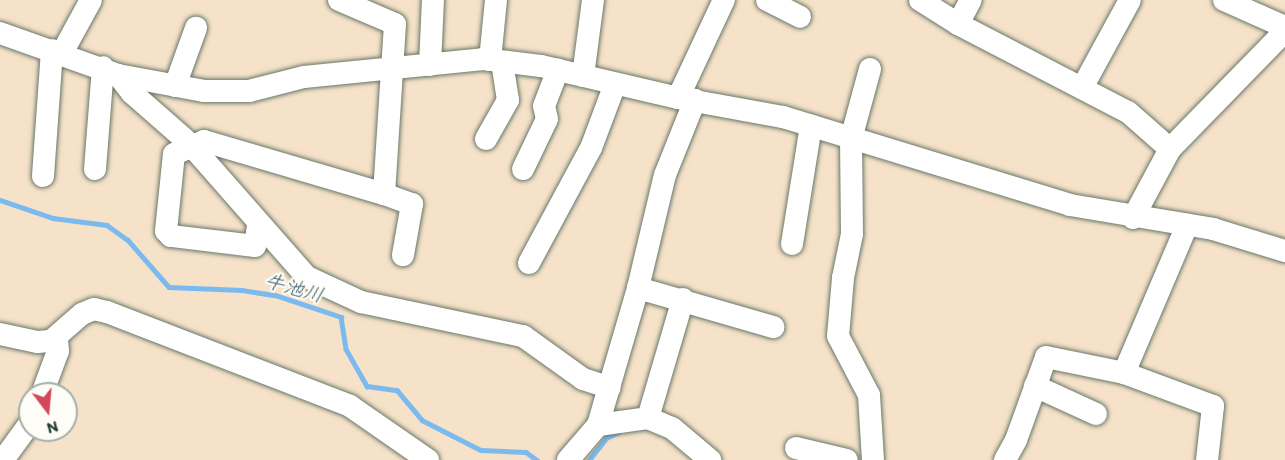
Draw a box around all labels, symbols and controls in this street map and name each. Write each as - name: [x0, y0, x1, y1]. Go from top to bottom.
- water label: 牛池川: [262, 268, 326, 308]
- north arrow: [18, 382, 78, 442]
- text: N: [45, 417, 60, 438]

